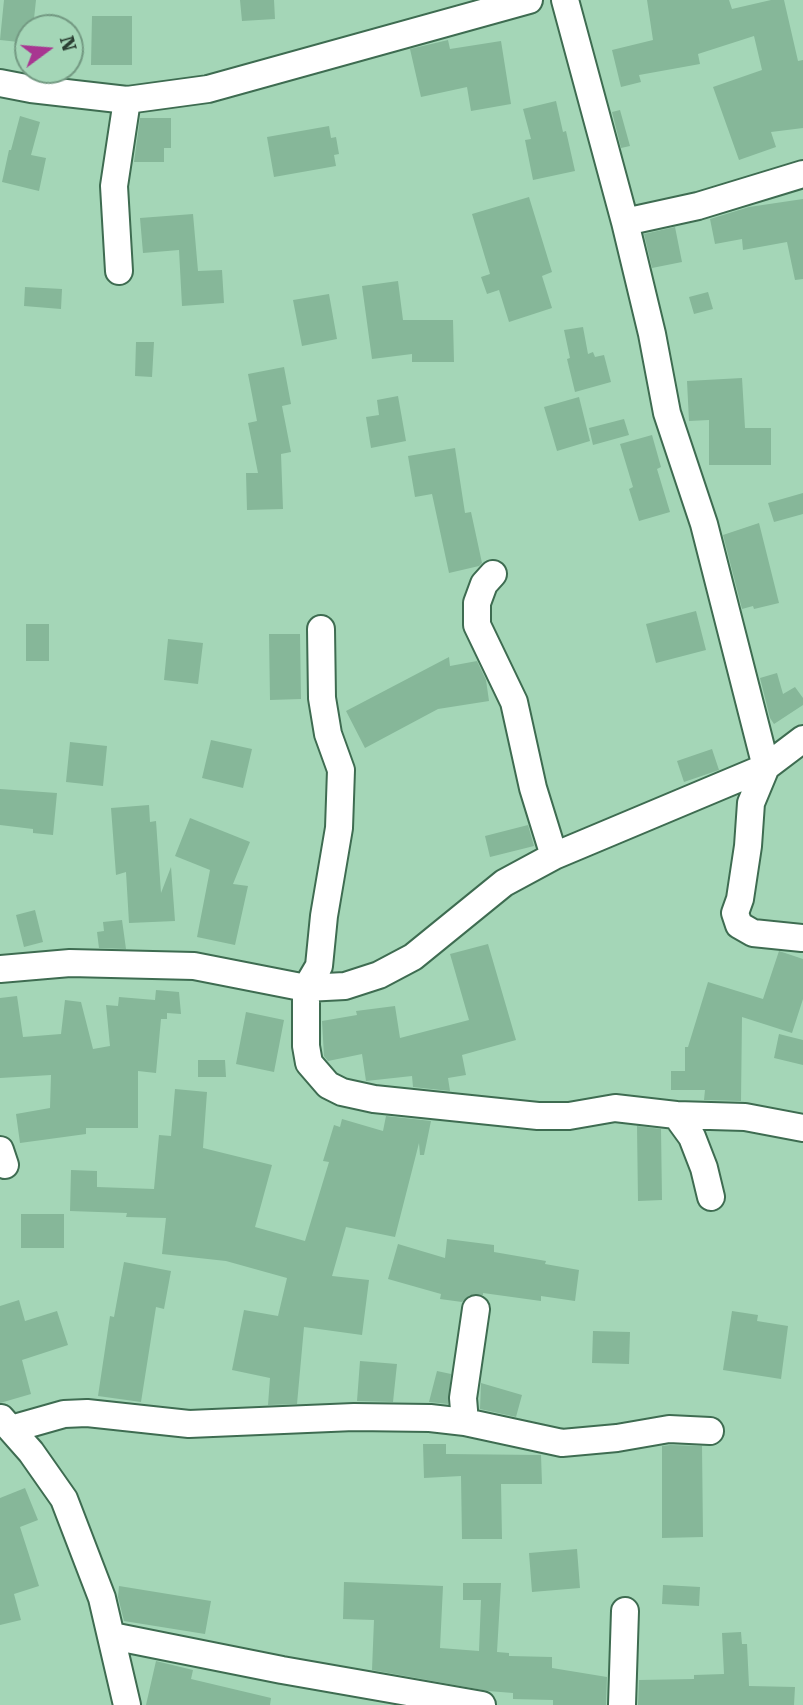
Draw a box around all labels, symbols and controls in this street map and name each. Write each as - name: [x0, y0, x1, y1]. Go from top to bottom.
- north arrow: [14, 14, 84, 84]
- text: N: [55, 33, 81, 54]

